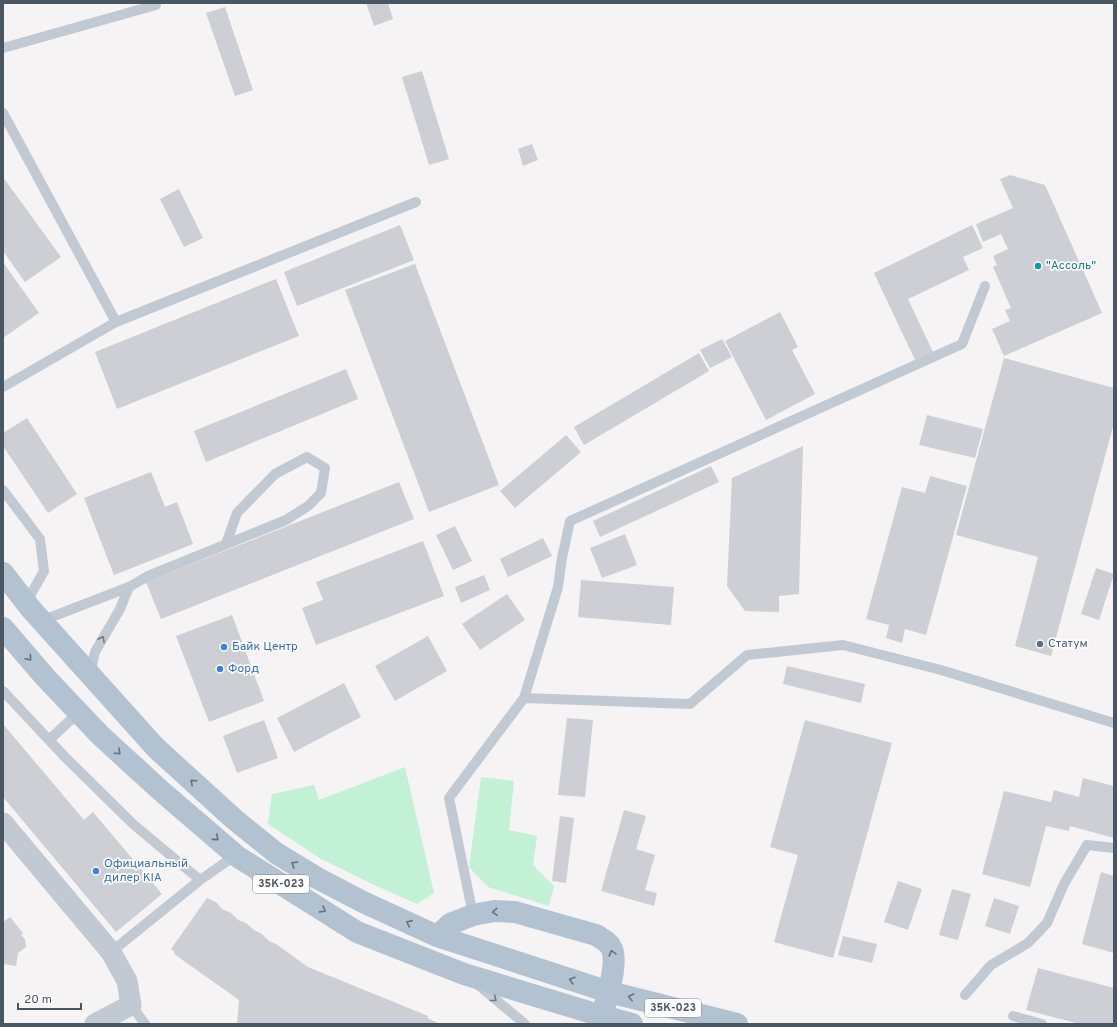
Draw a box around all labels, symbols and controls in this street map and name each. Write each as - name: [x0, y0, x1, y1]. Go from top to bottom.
- place label: "Ассоль": [1046, 258, 1096, 274]
- marker: "Ассоль": [1033, 261, 1043, 271]
- one-way arrow: [97, 636, 104, 643]
- place label: Статум: [1048, 636, 1088, 652]
- place label: Байк Центр: [232, 639, 298, 655]
- marker: Статум: [1035, 639, 1045, 649]
- marker: Байк Центр: [219, 642, 229, 652]
- one-way arrow: [24, 653, 31, 661]
- place label: Форд: [228, 661, 259, 677]
- marker: Форд: [215, 664, 225, 674]
- one-way arrow: [113, 747, 121, 755]
- one-way arrow: [190, 779, 198, 787]
- one-way arrow: [211, 833, 218, 840]
- place label: Официальный дилер KIA: [104, 856, 188, 886]
- one-way arrow: [291, 861, 298, 868]
- marker: Официальный дилер KIA: [91, 866, 101, 876]
- road number: 35К-023: [253, 875, 309, 893]
- one-way arrow: [319, 906, 326, 913]
- one-way arrow: [492, 908, 498, 916]
- one-way arrow: [406, 920, 413, 928]
- one-way arrow: [608, 950, 617, 957]
- one-way arrow: [568, 976, 575, 984]
- scale bar: [18, 985, 81, 1011]
- text: 20 m: [24, 992, 52, 1008]
- one-way arrow: [628, 993, 635, 1002]
- one-way arrow: [490, 994, 497, 1001]
- road number: 35К-023: [645, 999, 701, 1017]

